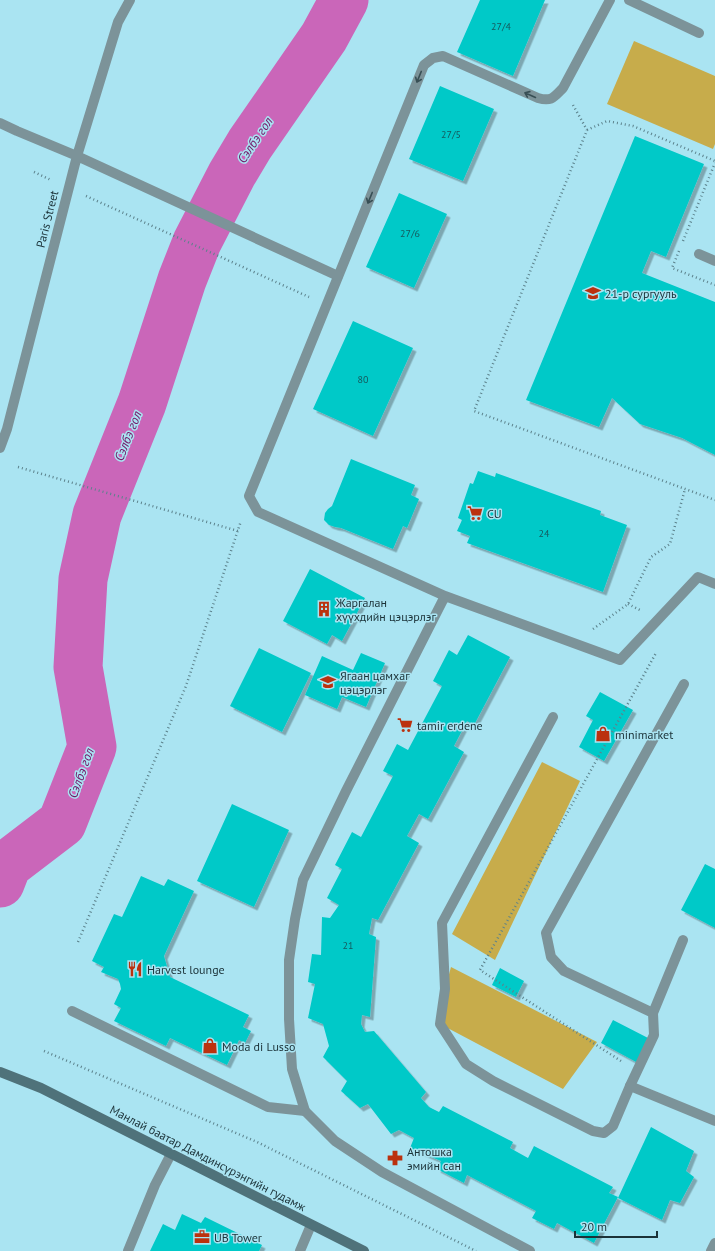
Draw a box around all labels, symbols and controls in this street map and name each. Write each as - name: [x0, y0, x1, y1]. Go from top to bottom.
- house number: 27/4: [491, 20, 511, 33]
- one-way arrow: [415, 71, 423, 83]
- one-way arrow: [524, 90, 536, 98]
- water label: Сэлбэ гол: [233, 113, 277, 166]
- house number: 27/5: [441, 128, 461, 141]
- street label: Paris Street: [33, 189, 61, 249]
- one-way arrow: [366, 191, 374, 203]
- house number: 27/6: [400, 227, 420, 240]
- school or university icon: 21-р сургууль: [584, 284, 602, 302]
- place label: 21-р сургууль: [605, 286, 677, 301]
- house number: 80: [358, 373, 369, 386]
- water label: Сэлбэ гол: [110, 408, 146, 463]
- supermarket icon: CU: [466, 504, 484, 522]
- place label: CU: [487, 506, 502, 521]
- house number: 24: [539, 527, 550, 540]
- place label: Жаргалан хүүхдийн цэцэрлэг: [335, 595, 436, 624]
- building icon: Жаргалан хүүхдийн цэцэрлэг: [315, 600, 333, 618]
- place label: Ягаан цамхаг цэцэрлэг: [340, 668, 410, 697]
- school or university icon: Ягаан цамхаг цэцэрлэг: [319, 673, 337, 691]
- supermarket icon: tamir erdene: [396, 716, 414, 734]
- place label: tamir erdene: [417, 718, 483, 733]
- shop icon: minimarket: [594, 725, 612, 743]
- place label: minimarket: [615, 727, 673, 742]
- water label: Сэлбэ гол: [64, 745, 98, 800]
- house number: 21: [343, 939, 353, 952]
- restaurant icon: Harvest lounge: [126, 960, 144, 978]
- place label: Harvest lounge: [147, 962, 225, 977]
- shop icon: Moda di Lusso: [201, 1037, 219, 1055]
- place label: Moda di Lusso: [222, 1039, 295, 1054]
- street label: Манлай баатар Дамдинсүрэнгийн гудамж: [107, 1102, 309, 1214]
- place label: Антошка эмийн сан: [407, 1144, 461, 1173]
- pharmacy icon: Антошка эмийн сан: [386, 1149, 404, 1167]
- scale bar: [575, 1213, 657, 1239]
- text: 20 m: [581, 1219, 607, 1234]
- office icon: UB Tower: [193, 1228, 211, 1246]
- place label: UB Tower: [214, 1230, 262, 1245]

